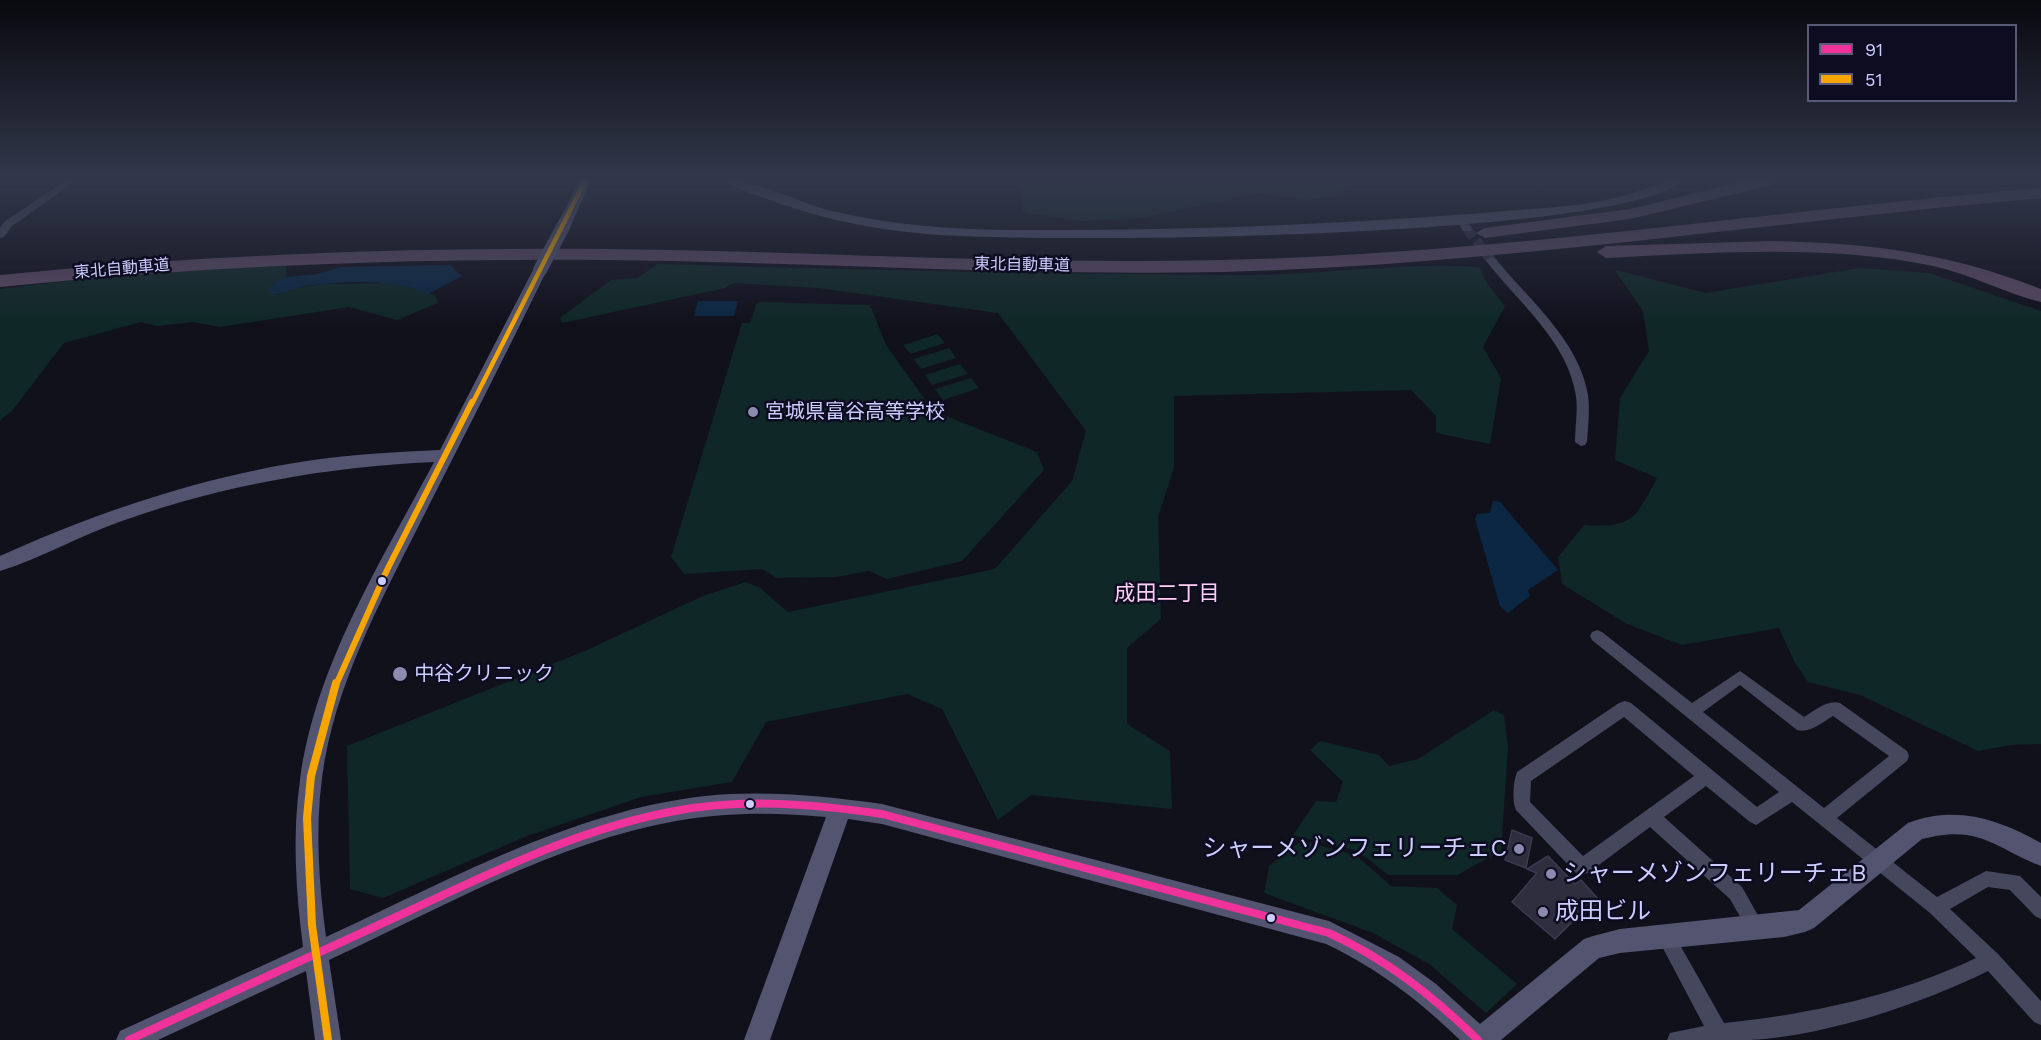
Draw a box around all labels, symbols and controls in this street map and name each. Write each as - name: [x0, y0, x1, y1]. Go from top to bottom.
- legend: [1807, 24, 2017, 102]
- text: 91: [1865, 39, 1883, 60]
- text: 51: [1865, 69, 1883, 90]
- street label: 東北自動車道: [73, 255, 171, 283]
- street label: 東北自動車道: [974, 255, 1070, 275]
- place label: 宮城県富谷高等学校: [765, 400, 945, 424]
- marker: 宮城県富谷高等学校: [746, 405, 760, 419]
- unlabelled marker: [376, 575, 388, 587]
- district label: 成田二丁目: [1115, 581, 1219, 607]
- place label: 中谷クリニック: [414, 662, 554, 686]
- marker: 中谷クリニック: [391, 665, 409, 683]
- unlabelled marker: [744, 798, 756, 810]
- place label: シャーメゾンフェリーチェC: [1203, 835, 1507, 863]
- marker: シャーメゾンフェリーチェC: [1512, 842, 1526, 856]
- place label: シャーメゾンフェリーチェB: [1563, 860, 1867, 888]
- marker: シャーメゾンフェリーチェB: [1544, 867, 1558, 881]
- place label: 成田ビル: [1555, 898, 1651, 926]
- marker: 成田ビル: [1536, 905, 1550, 919]
- unlabelled marker: [1265, 912, 1277, 924]

